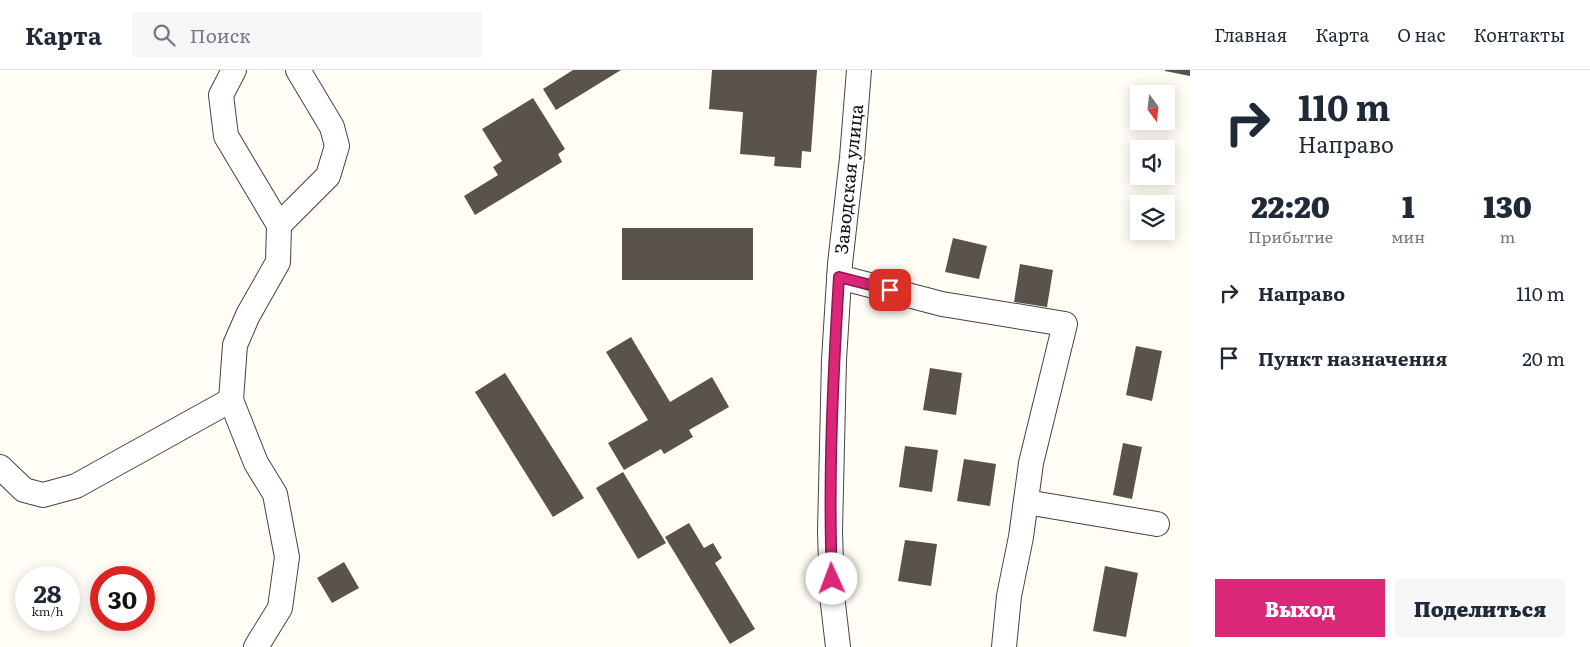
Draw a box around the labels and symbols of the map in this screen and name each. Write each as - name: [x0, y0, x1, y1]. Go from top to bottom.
- north arrow: [1130, 85, 1175, 130]
- street label: Заводская улица: [827, 102, 869, 255]
- pin: [869, 269, 911, 311]
- position arrow: [805, 552, 857, 604]
- speed limit sign: 30: [90, 566, 155, 631]

